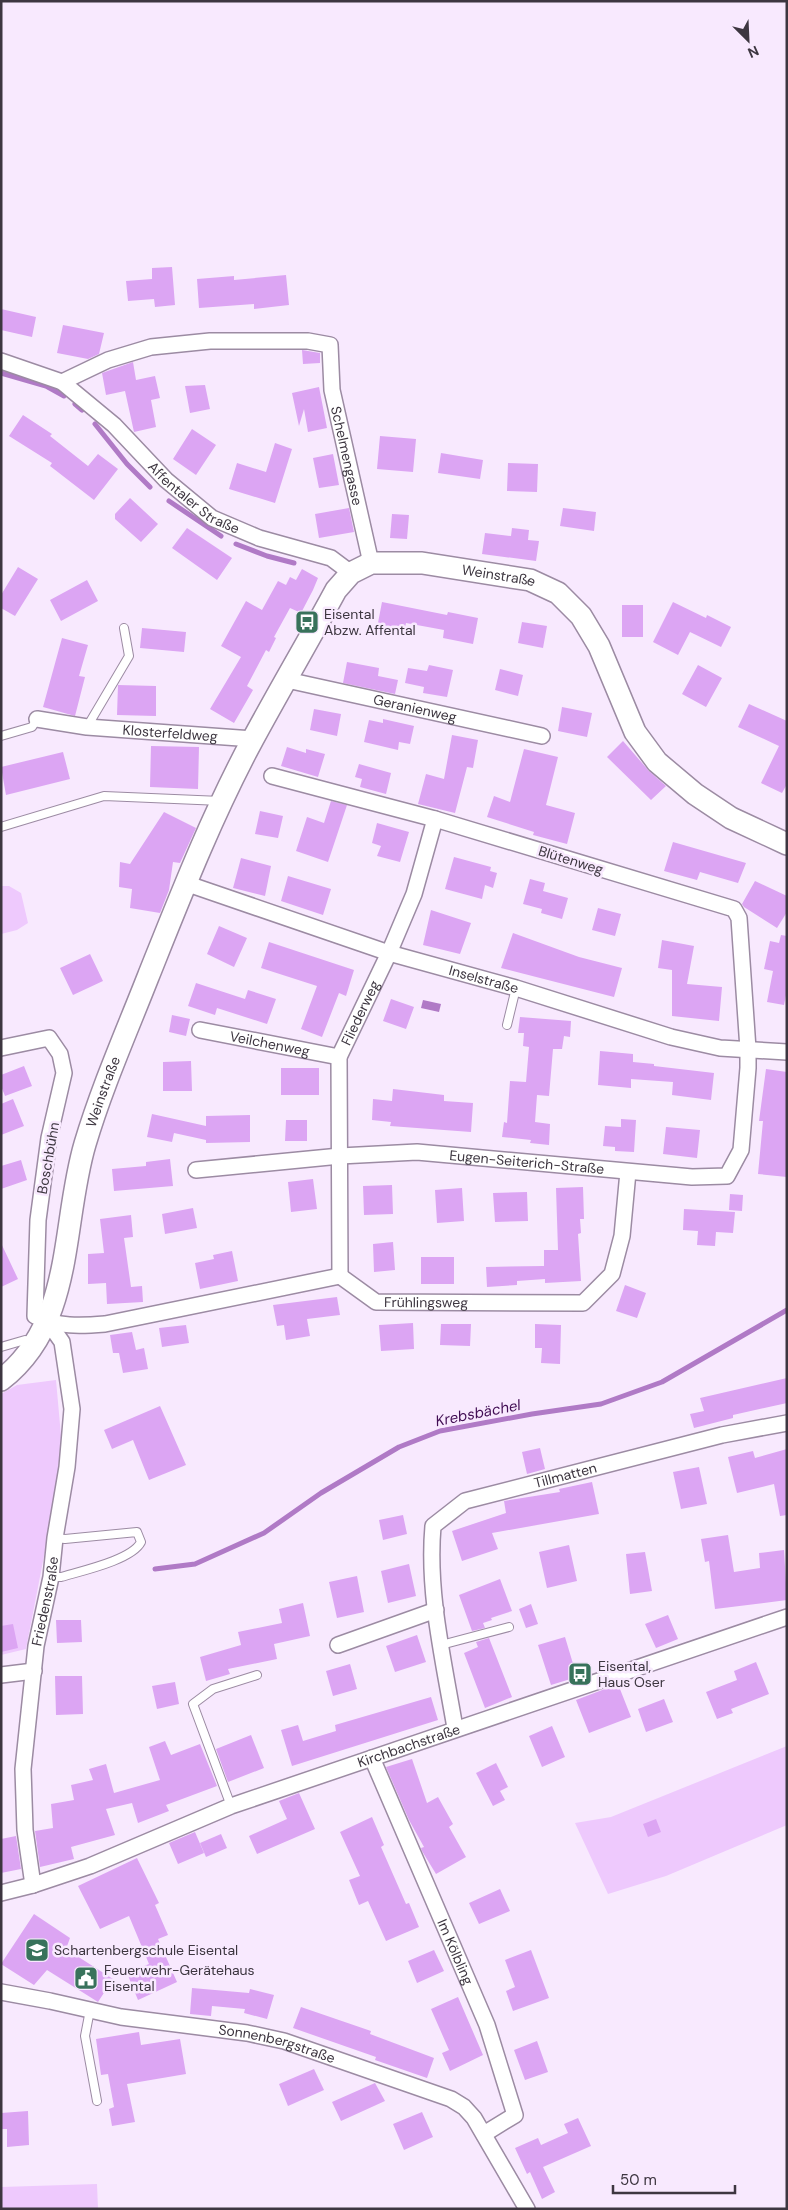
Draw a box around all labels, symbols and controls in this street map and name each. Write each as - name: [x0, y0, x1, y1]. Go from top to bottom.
- north arrow: [723, 15, 773, 65]
- text: N: [745, 42, 762, 62]
- street label: Schelmengasse: [327, 404, 367, 507]
- street label: Affentaler Straße: [144, 458, 242, 538]
- street label: Weinstraße: [461, 560, 539, 591]
- place label: Eisental Abzw. Affental: [324, 605, 416, 639]
- bus stop icon: Eisental Abzw. Affental: [294, 609, 320, 635]
- street label: Geranienweg: [372, 690, 459, 726]
- street label: Klosterfeldweg: [122, 721, 219, 745]
- street label: Blütenweg: [536, 842, 606, 878]
- street label: Inselstraße: [447, 961, 521, 997]
- street label: Fliederweg: [337, 977, 384, 1048]
- street label: Veilchenweg: [228, 1027, 311, 1060]
- street label: Weinstraße: [82, 1054, 124, 1130]
- street label: Boschbühn: [33, 1121, 63, 1195]
- street label: Eugen-Seiterich-Straße: [449, 1146, 605, 1178]
- street label: Frühlingsweg: [384, 1293, 468, 1311]
- water label: Krebsbächel: [434, 1395, 523, 1431]
- street label: Tillmatten: [532, 1459, 599, 1492]
- street label: Friedenstraße: [27, 1556, 62, 1648]
- place label: Eisental, Haus Oser: [598, 1657, 665, 1691]
- bus stop icon: Eisental, Haus Oser: [567, 1661, 593, 1687]
- street label: Kirchbachstraße: [355, 1720, 462, 1771]
- street label: Im Kölbling: [433, 1916, 478, 1988]
- school or university icon: Schartenbergschule Eisental: [24, 1937, 50, 1963]
- place label: Schartenbergschule Eisental: [54, 1941, 238, 1959]
- place label: Feuerwehr-Gerätehaus Eisental: [104, 1961, 255, 1995]
- public building icon: Feuerwehr-Gerätehaus Eisental: [73, 1965, 99, 1991]
- street label: Sonnenbergstraße: [217, 2020, 338, 2067]
- scale bar: [613, 2162, 736, 2194]
- text: 50 m: [620, 2170, 657, 2190]

